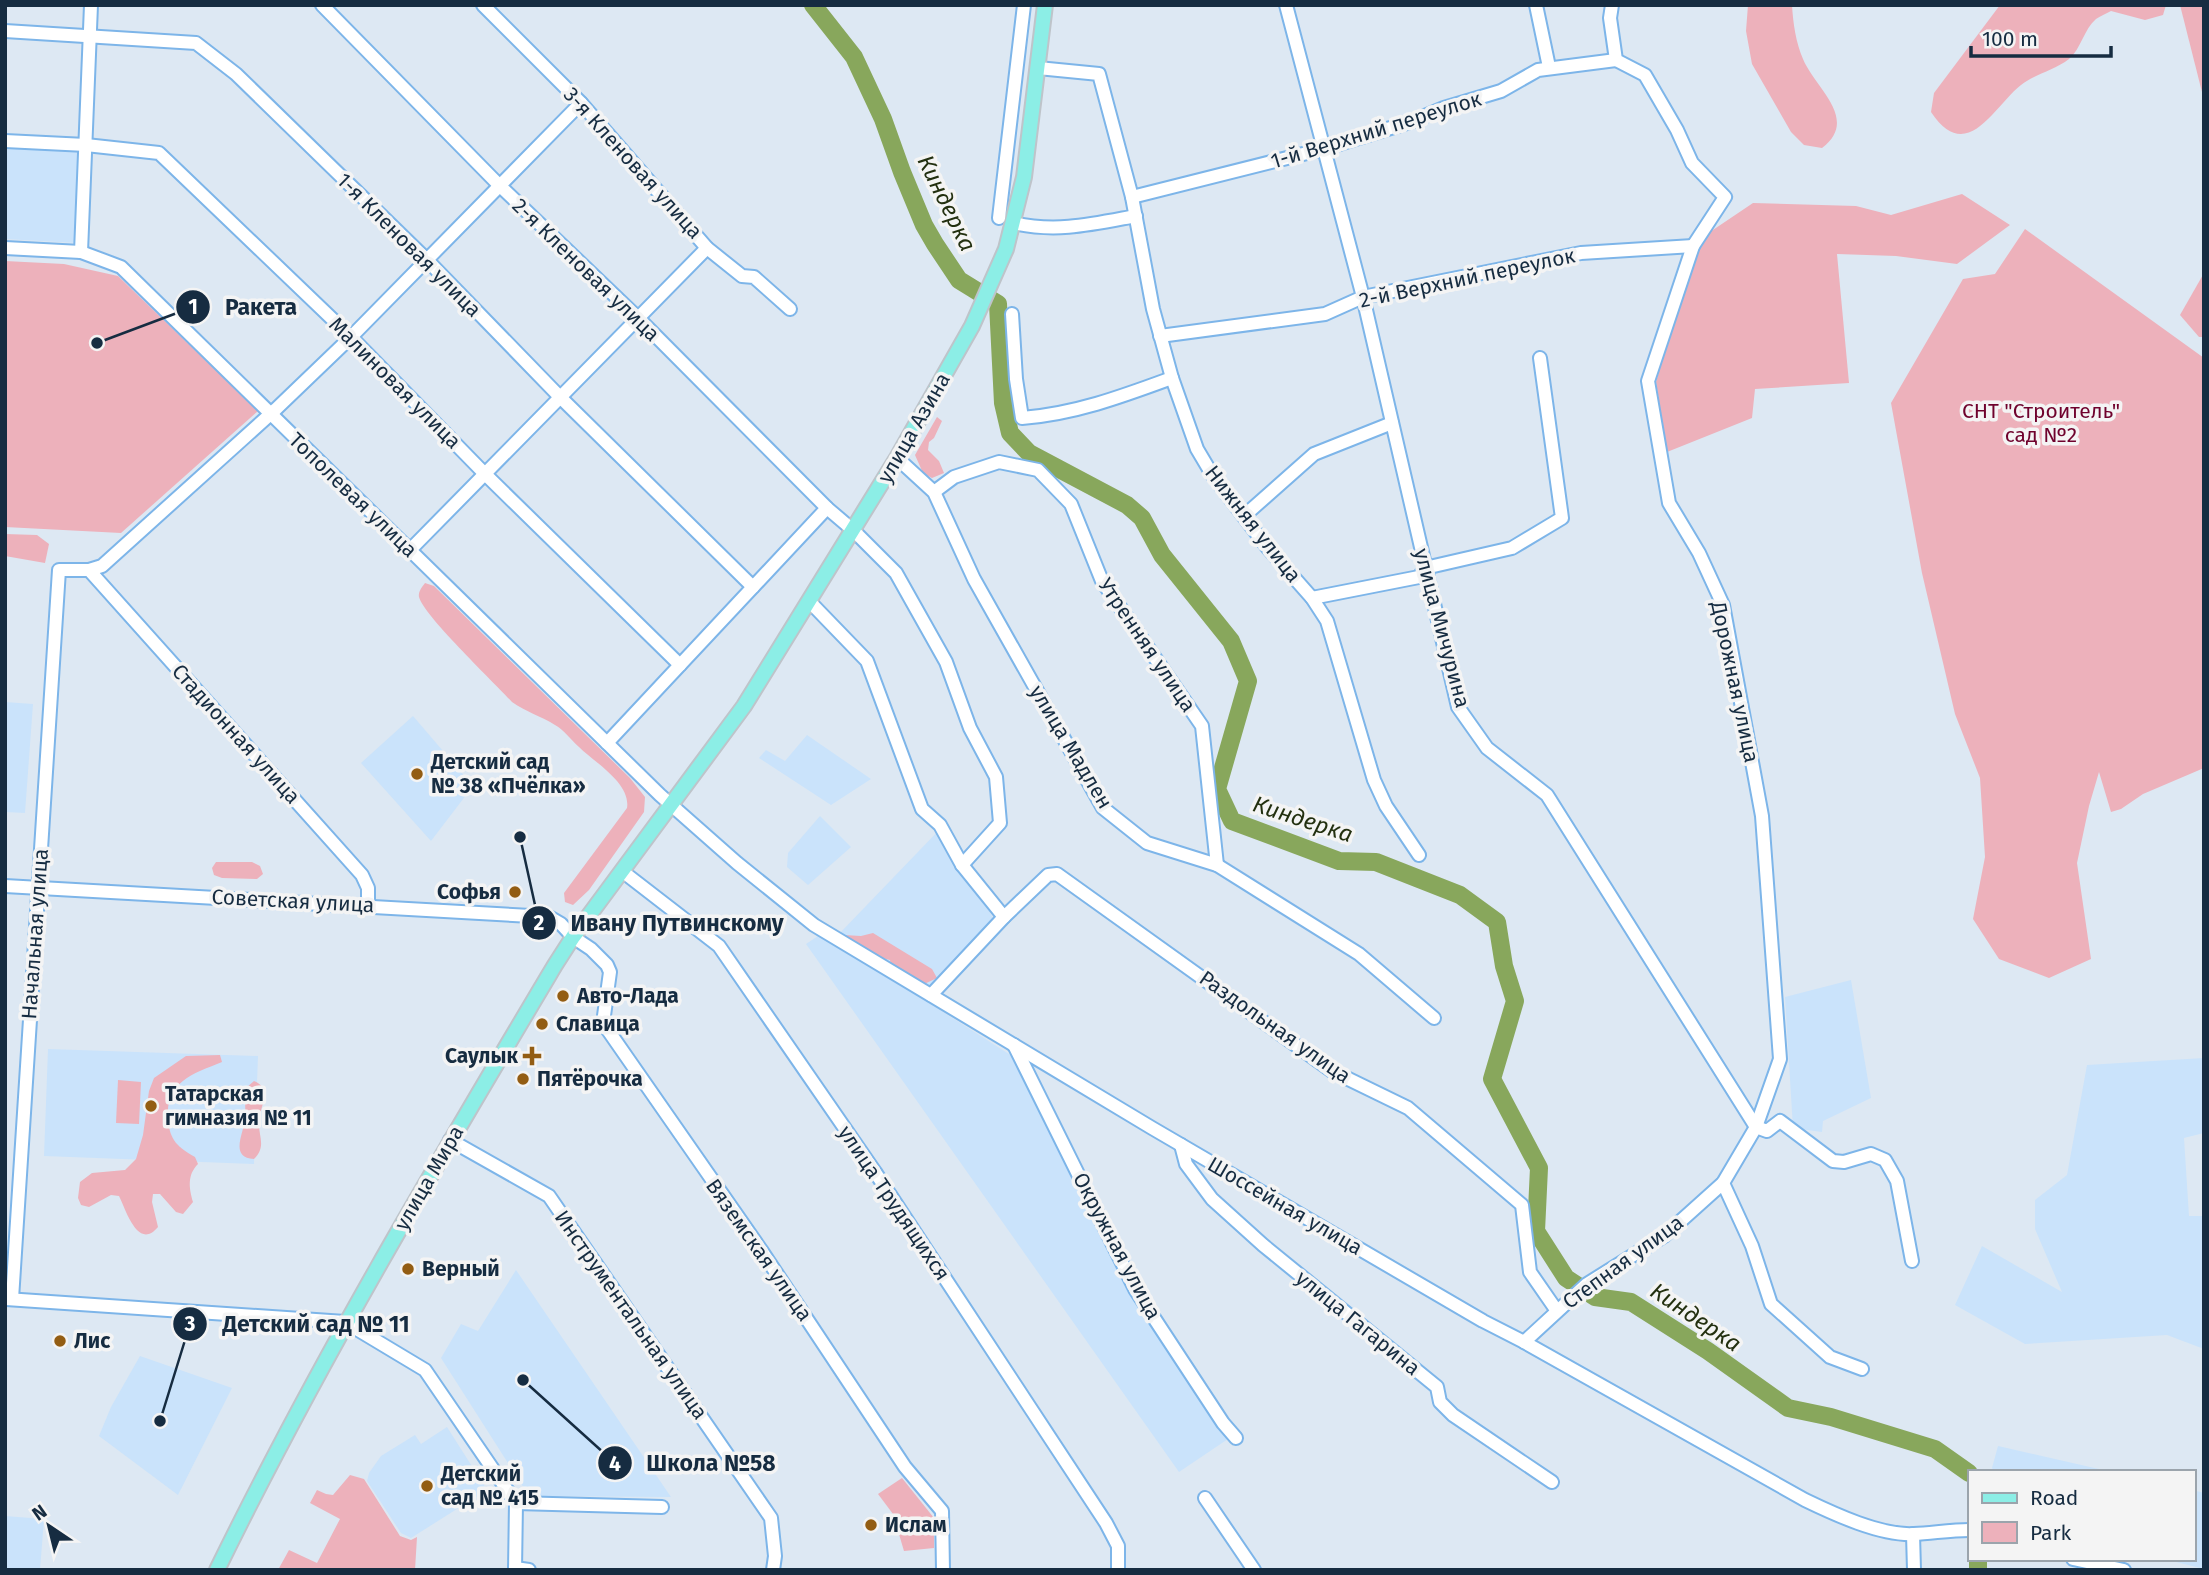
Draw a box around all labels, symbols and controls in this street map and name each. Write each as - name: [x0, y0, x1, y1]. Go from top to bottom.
- scale bar: [1971, 14, 2111, 58]
- text: 100 m: [1982, 26, 2038, 52]
- street label: 3-я Кленовая улица: [558, 82, 708, 244]
- street label: 1-й Верхний переулок: [1268, 86, 1484, 174]
- water label: Киндерка: [912, 150, 982, 256]
- street label: 1-я Кленовая улица: [331, 167, 487, 323]
- street label: 2-я Кленовая улица: [507, 193, 665, 347]
- street label: 2-й Верхний переулок: [1357, 242, 1577, 314]
- callout: Ракета: [176, 285, 311, 329]
- text: Ракета: [225, 293, 297, 321]
- text: 1: [188, 294, 198, 320]
- street label: Малиновая улица: [324, 312, 466, 454]
- street label: улица Азина: [872, 368, 956, 488]
- park label: СНТ "Строитель" сад №2: [1962, 398, 2120, 448]
- street label: Тополевая улица: [283, 427, 423, 563]
- street label: Нижняя улица: [1199, 460, 1307, 588]
- street label: улица Мичурина: [1408, 545, 1476, 711]
- street label: Утренняя улица: [1093, 573, 1201, 717]
- street label: Дорожная улица: [1705, 598, 1765, 765]
- street label: Стадионная улица: [166, 659, 306, 809]
- street label: улица Мадлен: [1024, 680, 1118, 814]
- place label: Детский сад № 38 «Пчёлка»: [430, 749, 586, 799]
- marker: Детский сад № 38 «Пчёлка»: [409, 766, 425, 782]
- water label: Киндерка: [1249, 790, 1357, 848]
- street label: Начальная улица: [16, 848, 54, 1020]
- place label: Софья: [437, 879, 501, 905]
- street label: Советская улица: [211, 884, 375, 918]
- marker: Софья: [507, 884, 523, 900]
- callout: Ивану Путвинскому: [522, 901, 798, 945]
- text: Ивану Путвинскому: [570, 909, 785, 937]
- text: 2: [534, 910, 545, 936]
- street label: Раздольная улица: [1194, 965, 1356, 1089]
- place label: Авто-Лада: [576, 983, 679, 1009]
- marker: Авто-Лада: [555, 988, 571, 1004]
- place label: Славица: [556, 1011, 640, 1037]
- marker: Славица: [534, 1016, 550, 1032]
- place label: Саулык: [445, 1043, 518, 1069]
- marker: Саулык: [524, 1048, 540, 1064]
- place label: Пятёрочка: [537, 1066, 643, 1092]
- marker: Пятёрочка: [515, 1071, 531, 1087]
- place label: Татарская гимназия № 11: [165, 1081, 312, 1131]
- marker: Татарская гимназия № 11: [143, 1098, 159, 1114]
- street label: улица Трудящихся: [832, 1120, 956, 1286]
- street label: улица Мира: [389, 1121, 469, 1235]
- street label: Шоссейная улица: [1203, 1151, 1367, 1261]
- street label: Окружная улица: [1067, 1168, 1167, 1324]
- street label: Вяземская улица: [700, 1174, 818, 1326]
- street label: Инструментальная улица: [549, 1205, 713, 1425]
- street label: Степная улица: [1558, 1209, 1688, 1315]
- place label: Верный: [422, 1256, 500, 1282]
- marker: Верный: [400, 1261, 416, 1277]
- street label: улица Гагарина: [1291, 1265, 1425, 1381]
- water label: Киндерка: [1645, 1276, 1747, 1358]
- callout: Детский сад № 11: [173, 1302, 423, 1346]
- text: Детский сад № 11: [221, 1310, 410, 1338]
- text: 3: [184, 1311, 196, 1337]
- place label: Лис: [74, 1328, 110, 1354]
- marker: Лис: [52, 1333, 68, 1349]
- callout: Школа №58: [598, 1441, 790, 1485]
- text: Школа №58: [646, 1449, 776, 1477]
- text: 4: [609, 1451, 621, 1477]
- place label: Детский сад № 415: [440, 1461, 539, 1511]
- legend: [1968, 1470, 2195, 1561]
- marker: Детский сад № 415: [419, 1478, 435, 1494]
- text: Road: [2030, 1485, 2078, 1511]
- north arrow: [14, 1491, 84, 1561]
- text: N: [28, 1499, 51, 1526]
- place label: Ислам: [885, 1512, 947, 1538]
- marker: Ислам: [863, 1517, 879, 1533]
- text: Park: [2030, 1520, 2072, 1546]

